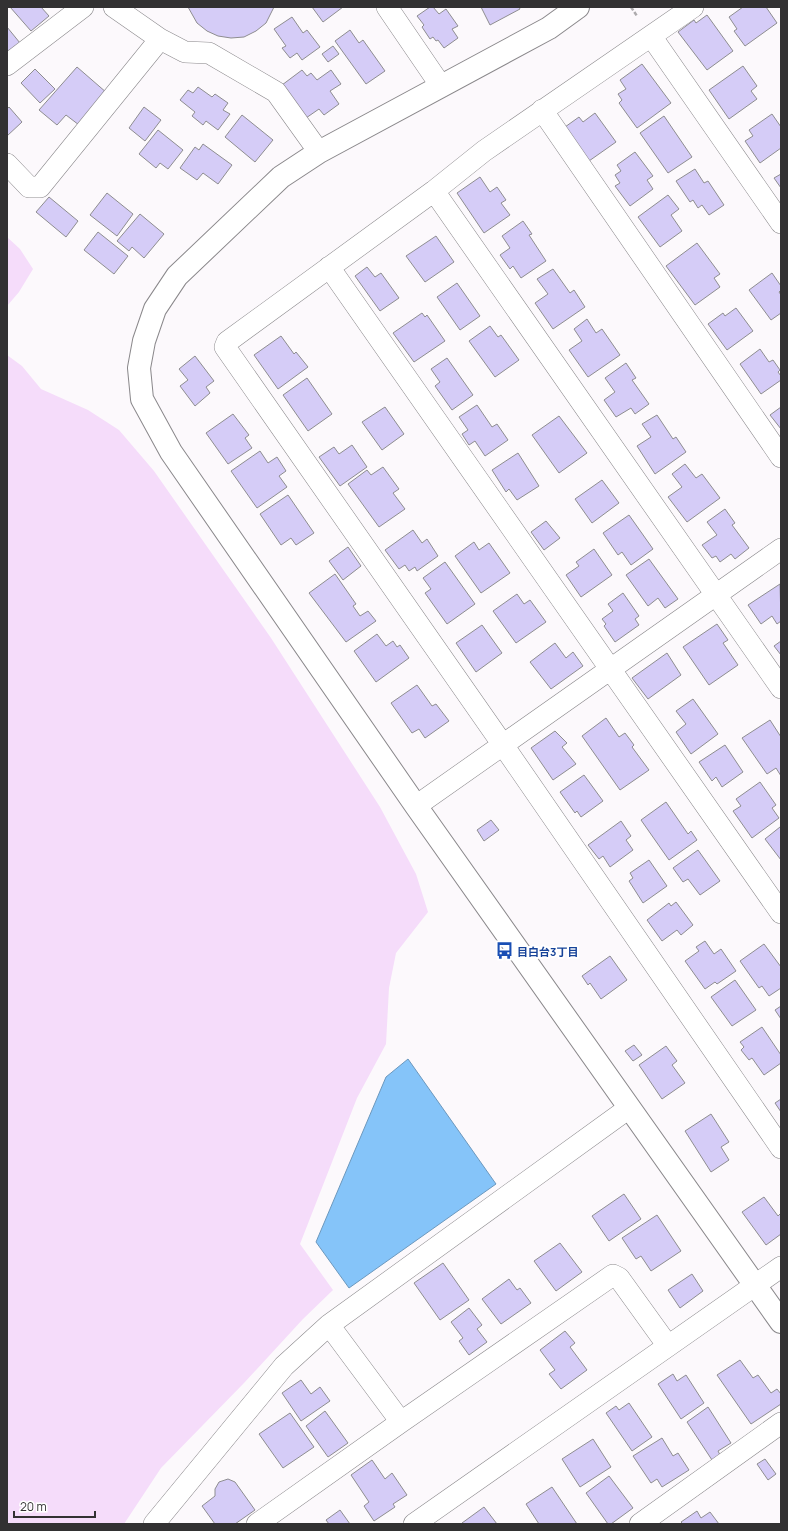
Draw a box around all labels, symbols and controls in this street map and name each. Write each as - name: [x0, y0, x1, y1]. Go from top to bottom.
- bus stop icon: 目白台3丁目: [494, 941, 514, 961]
- place label: 目白台3丁目: [517, 944, 578, 959]
- scale bar: [14, 1493, 95, 1519]
- text: 20 m: [20, 1498, 47, 1515]

